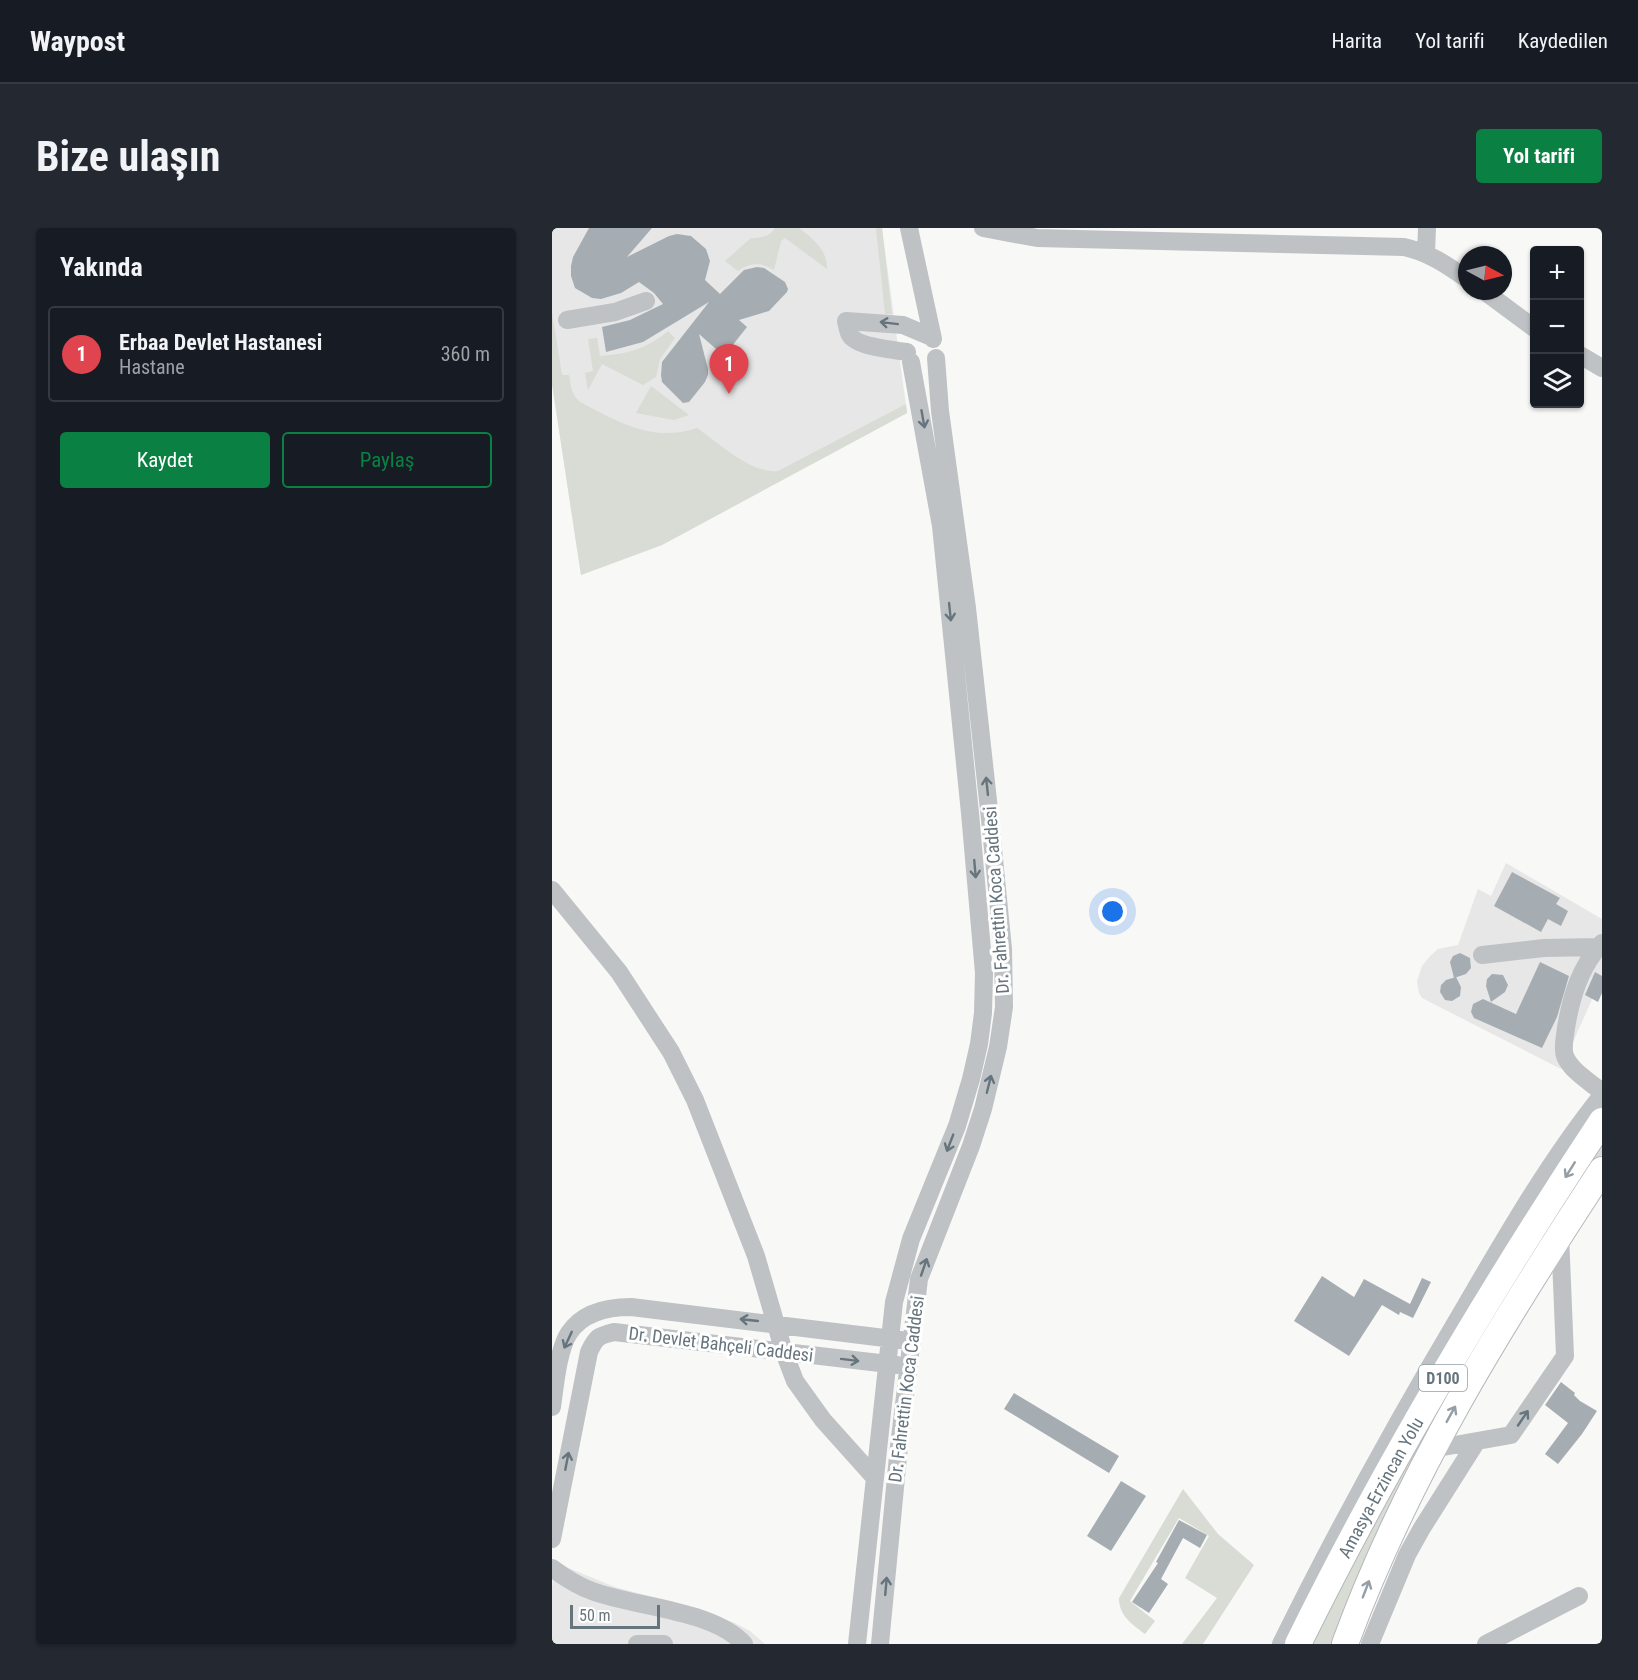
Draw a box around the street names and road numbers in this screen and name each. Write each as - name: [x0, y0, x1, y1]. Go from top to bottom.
- street label: Dr. Fahrettin Koca Caddesi: [979, 806, 1013, 994]
- street label: Dr. Fahrettin Koca Caddesi: [884, 1295, 928, 1483]
- street label: Dr. Devlet Bahçeli Caddesi: [628, 1322, 814, 1366]
- road number: D100: [1419, 1365, 1467, 1391]
- street label: Amasya-Erzincan Yolu: [1333, 1413, 1427, 1561]

